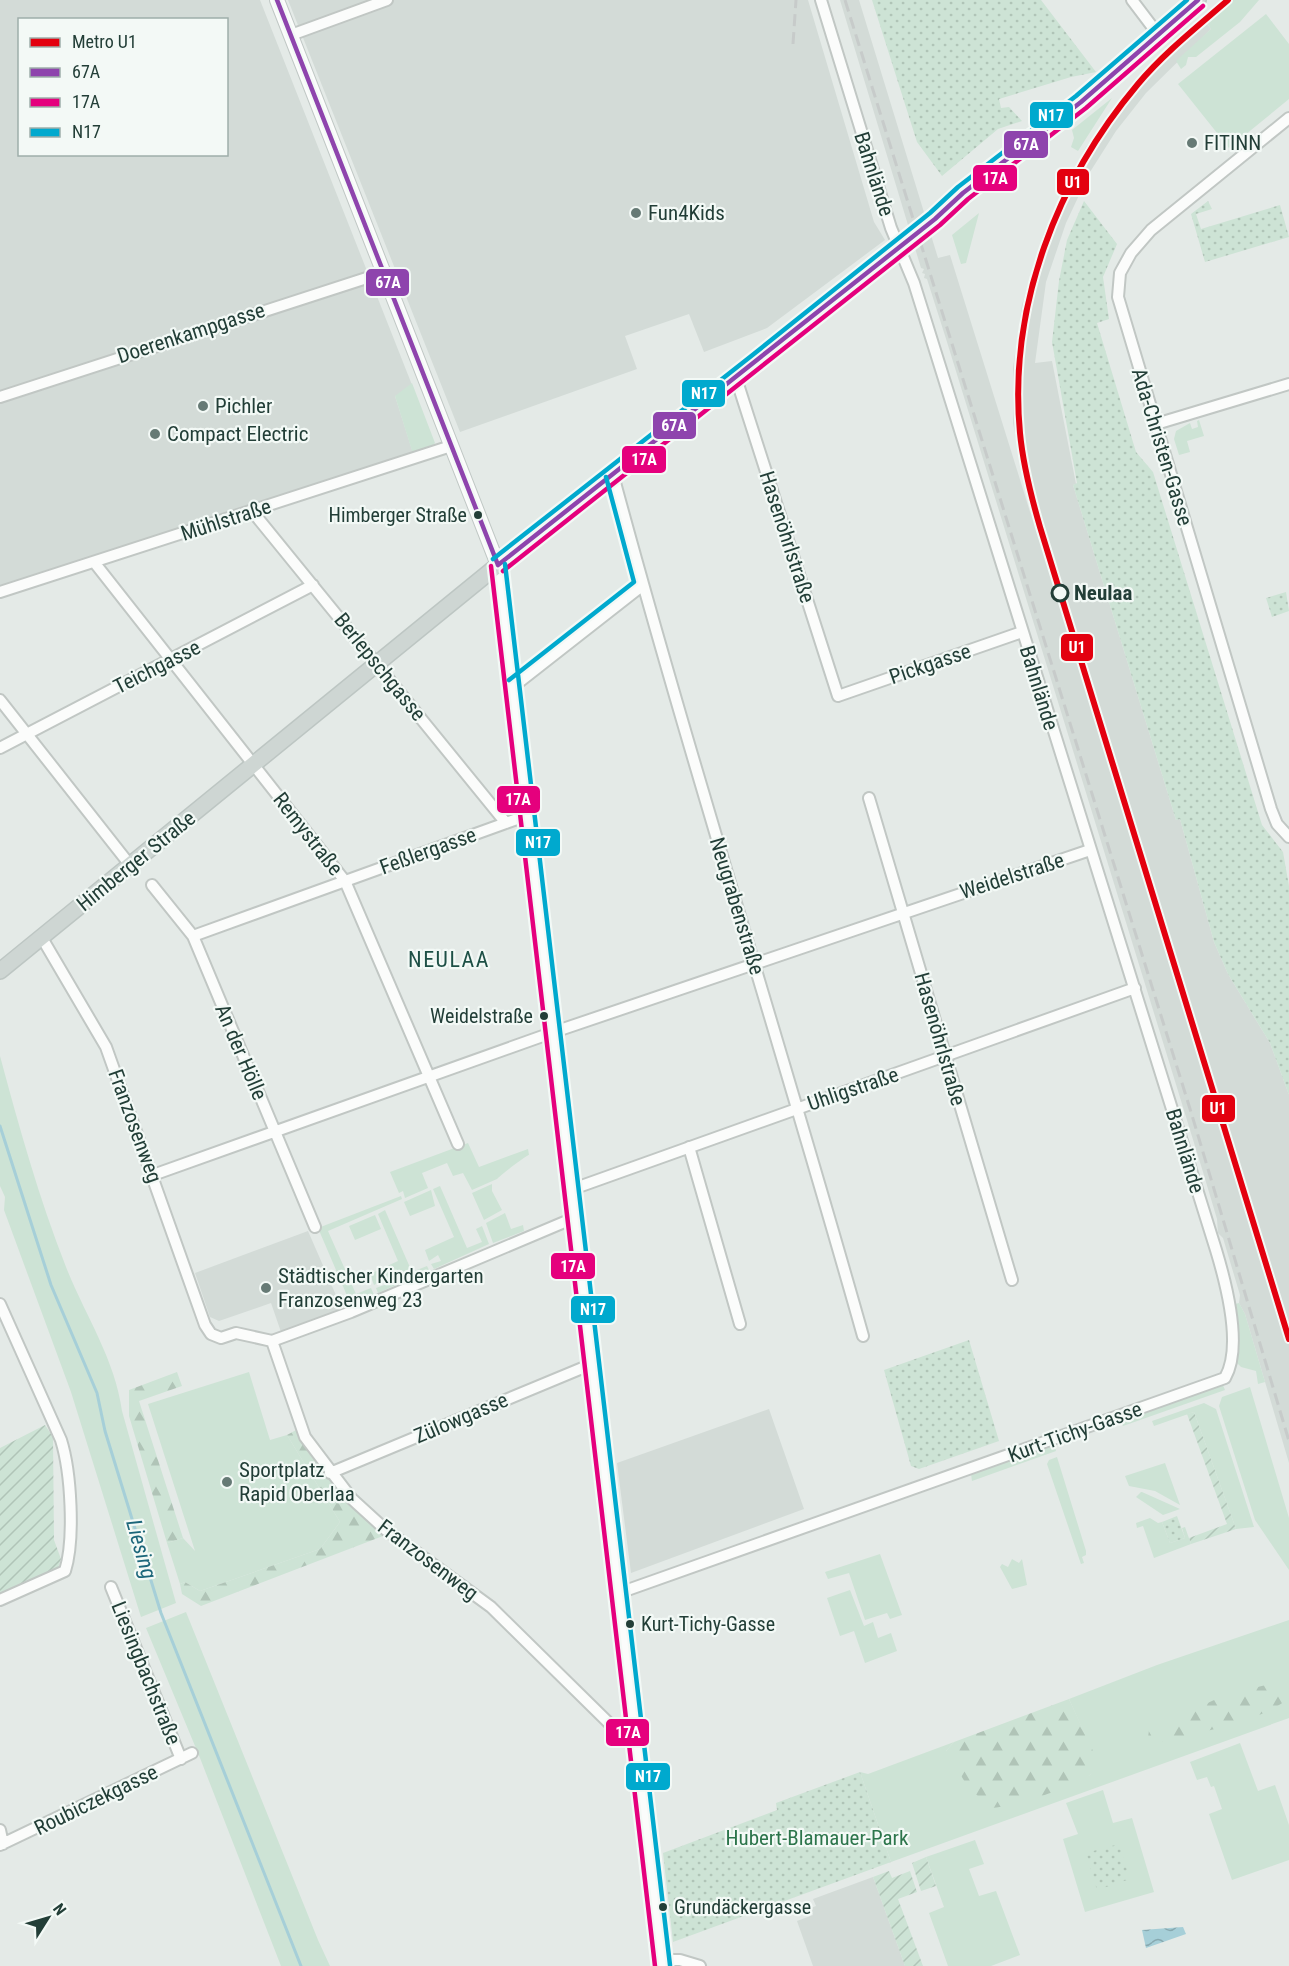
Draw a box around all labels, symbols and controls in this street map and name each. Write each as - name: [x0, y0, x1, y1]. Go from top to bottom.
- legend: [18, 18, 228, 156]
- text: Metro U1: [72, 31, 137, 52]
- text: 67A: [72, 61, 101, 82]
- text: 17A: [72, 91, 101, 112]
- line badge: N17: [1029, 101, 1074, 129]
- text: N17: [1038, 106, 1064, 125]
- text: N17: [72, 121, 101, 142]
- street label: Bahnlände: [849, 129, 899, 219]
- line badge: 67A: [1003, 130, 1049, 159]
- place label: FITINN: [1204, 131, 1261, 155]
- text: 67A: [1013, 135, 1039, 154]
- marker: FITINN: [1185, 136, 1199, 150]
- line badge: 17A: [972, 164, 1018, 192]
- line badge: U1: [1056, 168, 1090, 196]
- text: 17A: [982, 169, 1008, 188]
- text: U1: [1064, 173, 1082, 192]
- place label: Fun4Kids: [648, 201, 725, 225]
- marker: Fun4Kids: [629, 206, 643, 220]
- line badge: 67A: [365, 268, 410, 297]
- text: 67A: [375, 273, 401, 292]
- street label: Doerenkampgasse: [114, 298, 268, 368]
- street label: Ada-Christen-Gasse: [1127, 365, 1197, 529]
- line badge: N17: [681, 379, 726, 408]
- text: N17: [691, 384, 717, 403]
- place label: Pichler: [215, 394, 272, 418]
- marker: Pichler: [196, 399, 210, 413]
- line badge: 67A: [652, 411, 697, 440]
- text: 67A: [661, 416, 687, 435]
- place label: Compact Electric: [167, 422, 308, 446]
- marker: Compact Electric: [148, 427, 162, 441]
- line badge: 17A: [621, 445, 667, 474]
- text: 17A: [631, 450, 657, 469]
- street label: Hasenöhrlstraße: [754, 468, 820, 606]
- street label: Mühlstraße: [178, 494, 274, 546]
- place label: Himberger Straße: [328, 503, 467, 527]
- marker: Himberger Straße: [472, 509, 484, 521]
- place label: Neulaa: [1074, 581, 1132, 605]
- marker: Neulaa: [1051, 584, 1069, 602]
- street label: Berlepschgasse: [329, 608, 431, 726]
- line badge: U1: [1060, 633, 1094, 662]
- street label: Teichgasse: [110, 635, 204, 699]
- text: U1: [1068, 638, 1086, 657]
- street label: Pickgasse: [886, 639, 974, 689]
- street label: Bahnlände: [1015, 643, 1063, 733]
- line badge: 17A: [496, 785, 541, 814]
- street label: Remystraße: [268, 788, 348, 880]
- text: 17A: [505, 790, 531, 809]
- street label: Himberger Straße: [72, 806, 200, 916]
- street label: Feßlergasse: [376, 822, 480, 880]
- line badge: N17: [515, 828, 561, 857]
- text: N17: [525, 833, 551, 852]
- street label: Neugrabenstraße: [705, 834, 769, 978]
- street label: Weidelstraße: [957, 848, 1067, 904]
- district label: NEULAA: [408, 947, 490, 972]
- street label: Hasenöhrlstraße: [910, 970, 970, 1108]
- street label: An der Hölle: [210, 1001, 272, 1104]
- place label: Weidelstraße: [430, 1004, 533, 1028]
- marker: Weidelstraße: [538, 1010, 550, 1022]
- street label: Uhligstraße: [804, 1062, 902, 1116]
- street label: Franzosenweg: [103, 1066, 167, 1186]
- line badge: U1: [1201, 1094, 1236, 1123]
- text: U1: [1209, 1099, 1227, 1118]
- street label: Bahnlände: [1161, 1106, 1209, 1196]
- line badge: 17A: [550, 1252, 596, 1280]
- text: 17A: [560, 1257, 586, 1276]
- place label: Städtischer Kindergarten Franzosenweg 23: [278, 1264, 484, 1312]
- marker: Städtischer Kindergarten Franzosenweg 23: [259, 1281, 273, 1295]
- line badge: N17: [570, 1295, 616, 1324]
- text: N17: [580, 1300, 606, 1319]
- street label: Zülowgasse: [411, 1387, 512, 1448]
- street label: Kurt-Tichy-Gasse: [1005, 1397, 1145, 1467]
- place label: Sportplatz Rapid Oberlaa: [239, 1458, 355, 1506]
- marker: Sportplatz Rapid Oberlaa: [220, 1475, 234, 1489]
- street label: Franzosenweg: [373, 1515, 483, 1605]
- water label: Liesing: [121, 1517, 162, 1582]
- street label: Liesingbachstraße: [106, 1598, 186, 1748]
- place label: Kurt-Tichy-Gasse: [641, 1612, 775, 1636]
- marker: Kurt-Tichy-Gasse: [624, 1618, 636, 1630]
- line badge: 17A: [605, 1718, 650, 1747]
- text: 17A: [615, 1723, 641, 1742]
- street label: Roubiczekgasse: [30, 1760, 162, 1840]
- line badge: N17: [625, 1762, 671, 1791]
- text: N17: [635, 1767, 661, 1786]
- park label: Hubert-Blamauer-Park: [726, 1826, 909, 1850]
- north arrow: [18, 1888, 78, 1948]
- place label: Grundäckergasse: [674, 1895, 811, 1919]
- text: N: [49, 1900, 70, 1919]
- marker: Grundäckergasse: [657, 1901, 669, 1913]

